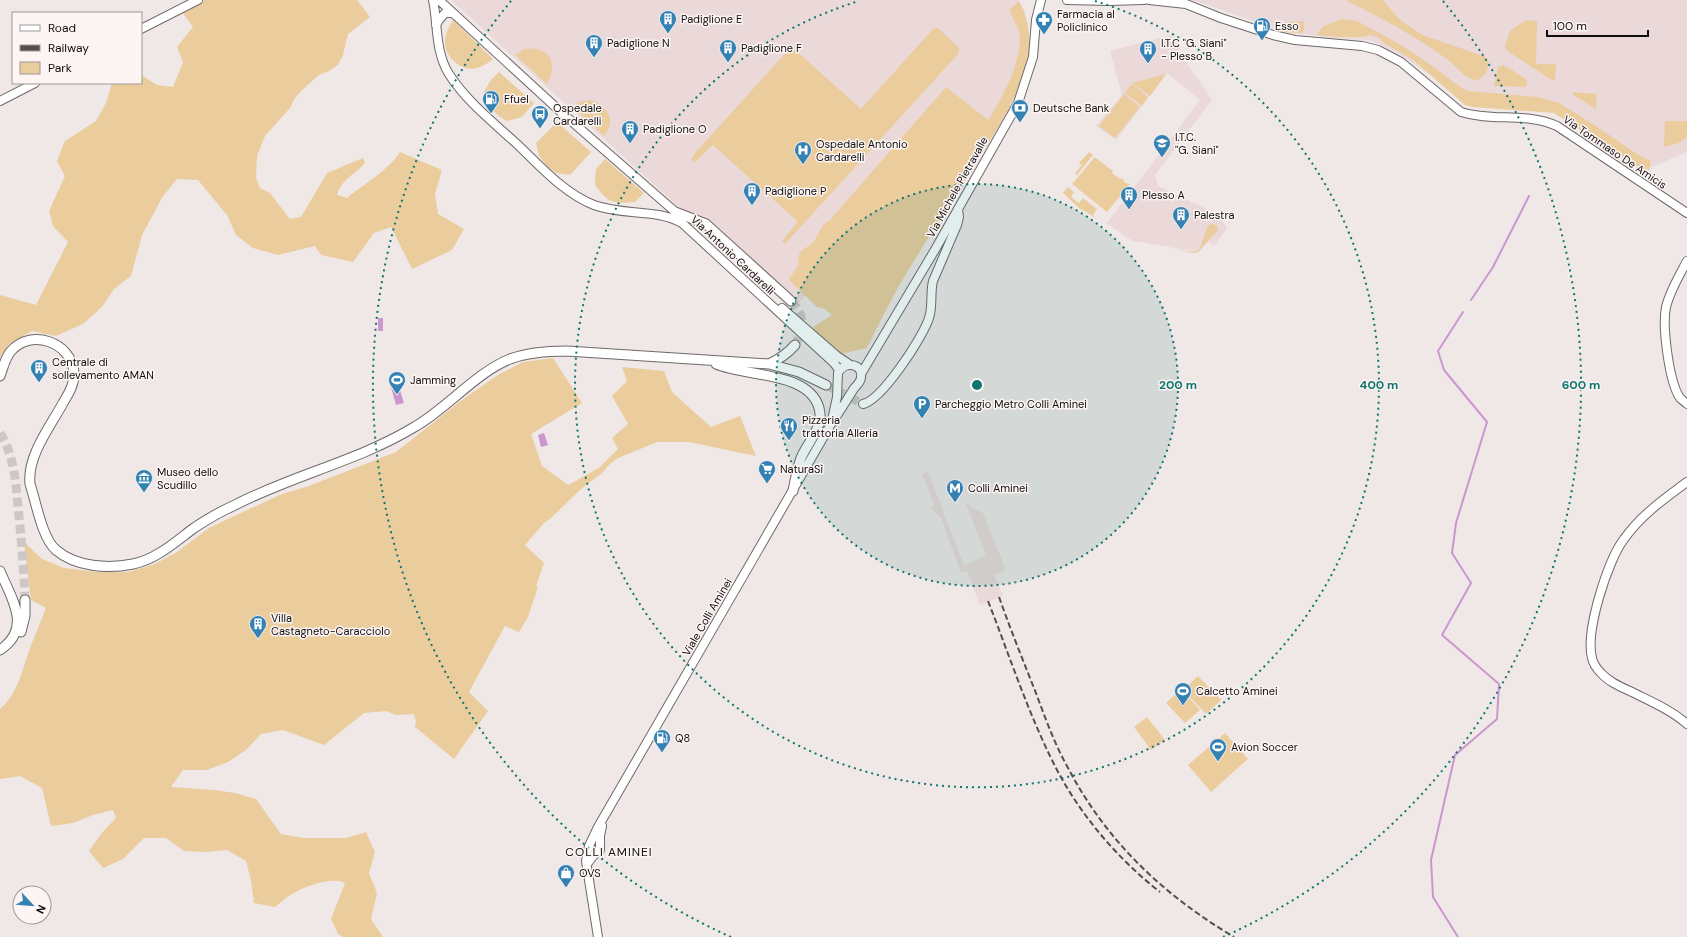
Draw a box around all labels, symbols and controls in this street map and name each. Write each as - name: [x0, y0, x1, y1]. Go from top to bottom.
- place label: Farmacia al Policlinico: [1057, 7, 1115, 34]
- building icon: Padiglione E: [658, 9, 678, 34]
- pharmacy icon: Farmacia al Policlinico: [1034, 10, 1054, 35]
- legend: [12, 12, 142, 84]
- place label: Padiglione E: [681, 12, 742, 26]
- scale bar: [1547, 12, 1648, 38]
- fuel station icon: Esso: [1252, 16, 1272, 41]
- text: 100 m: [1553, 18, 1587, 34]
- place label: Esso: [1275, 19, 1299, 33]
- text: Road: [48, 20, 76, 36]
- building icon: Padiglione N: [584, 33, 604, 58]
- place label: Padiglione N: [607, 36, 670, 50]
- place label: I.T.C "G. Siani" - Plesso B: [1161, 36, 1227, 63]
- building icon: Padiglione F: [718, 38, 738, 63]
- building icon: I.T.C "G. Siani" - Plesso B: [1138, 39, 1158, 64]
- text: Railway: [48, 40, 89, 56]
- place label: Padiglione F: [741, 41, 802, 55]
- text: Park: [48, 60, 72, 76]
- fuel station icon: Ffuel: [481, 89, 501, 114]
- place label: Ffuel: [504, 92, 529, 106]
- bank icon: Deutsche Bank: [1010, 98, 1030, 123]
- place label: Ospedale Cardarelli: [553, 101, 602, 128]
- place label: Deutsche Bank: [1033, 101, 1110, 115]
- bus stop icon: Ospedale Cardarelli: [530, 104, 550, 129]
- street label: Via Tommaso De Amicis: [1560, 112, 1670, 192]
- building icon: Padiglione O: [620, 119, 640, 144]
- place label: Padiglione O: [643, 122, 706, 136]
- place label: I.T.C. "G. Siani": [1175, 130, 1219, 157]
- school or university icon: I.T.C. "G. Siani": [1152, 133, 1172, 158]
- street label: Via Michele Pietravalle: [923, 134, 991, 240]
- place label: Ospedale Antonio Cardarelli: [816, 137, 907, 164]
- hospital icon: Ospedale Antonio Cardarelli: [793, 140, 813, 165]
- building icon: Padiglione P: [742, 181, 762, 206]
- place label: Padiglione P: [765, 184, 826, 198]
- building icon: Plesso A: [1119, 185, 1139, 210]
- place label: Plesso A: [1142, 188, 1185, 202]
- building icon: Palestra: [1171, 205, 1191, 230]
- place label: Palestra: [1194, 208, 1234, 222]
- street label: Via Antonio Cardarelli: [688, 212, 778, 298]
- place label: Centrale di sollevamento AMAN: [52, 355, 154, 382]
- building icon: Centrale di sollevamento AMAN: [29, 358, 49, 383]
- sports icon: Jamming: [387, 370, 407, 395]
- place label: Jamming: [410, 373, 456, 387]
- text: 200 m: [1159, 377, 1197, 393]
- text: 400 m: [1360, 377, 1398, 393]
- text: 600 m: [1562, 377, 1600, 393]
- centre of rings: [970, 378, 984, 392]
- parking icon: Parcheggio Metro Colli Aminei: [912, 394, 932, 419]
- place label: Parcheggio Metro Colli Aminei: [935, 397, 1087, 411]
- place label: Pizzeria trattoria Alleria: [802, 413, 878, 440]
- restaurant icon: Pizzeria trattoria Alleria: [779, 416, 799, 441]
- supermarket icon: NaturaSì: [757, 459, 777, 484]
- place label: NaturaSì: [780, 462, 823, 476]
- place label: Museo dello Scudillo: [157, 465, 218, 492]
- museum icon: Museo dello Scudillo: [134, 468, 154, 493]
- metro station icon: Colli Aminei: [945, 478, 965, 503]
- place label: Colli Aminei: [968, 481, 1028, 495]
- street label: Viale Colli Aminei: [679, 576, 735, 658]
- place label: Villa Castagneto-Caracciolo: [271, 611, 390, 638]
- building icon: Villa Castagneto-Caracciolo: [248, 614, 268, 639]
- sports icon: Calcetto Aminei: [1173, 681, 1193, 706]
- place label: Calcetto Aminei: [1196, 684, 1278, 698]
- fuel station icon: Q8: [652, 728, 672, 753]
- place label: Q8: [675, 731, 690, 745]
- sports icon: Avion Soccer: [1208, 737, 1228, 762]
- place label: Avion Soccer: [1231, 740, 1298, 754]
- district label: COLLI AMINEI: [565, 844, 653, 860]
- shop icon: OVS: [556, 863, 576, 888]
- place label: OVS: [579, 866, 601, 880]
- north arrow: [12, 885, 52, 925]
- text: N: [33, 903, 49, 916]

